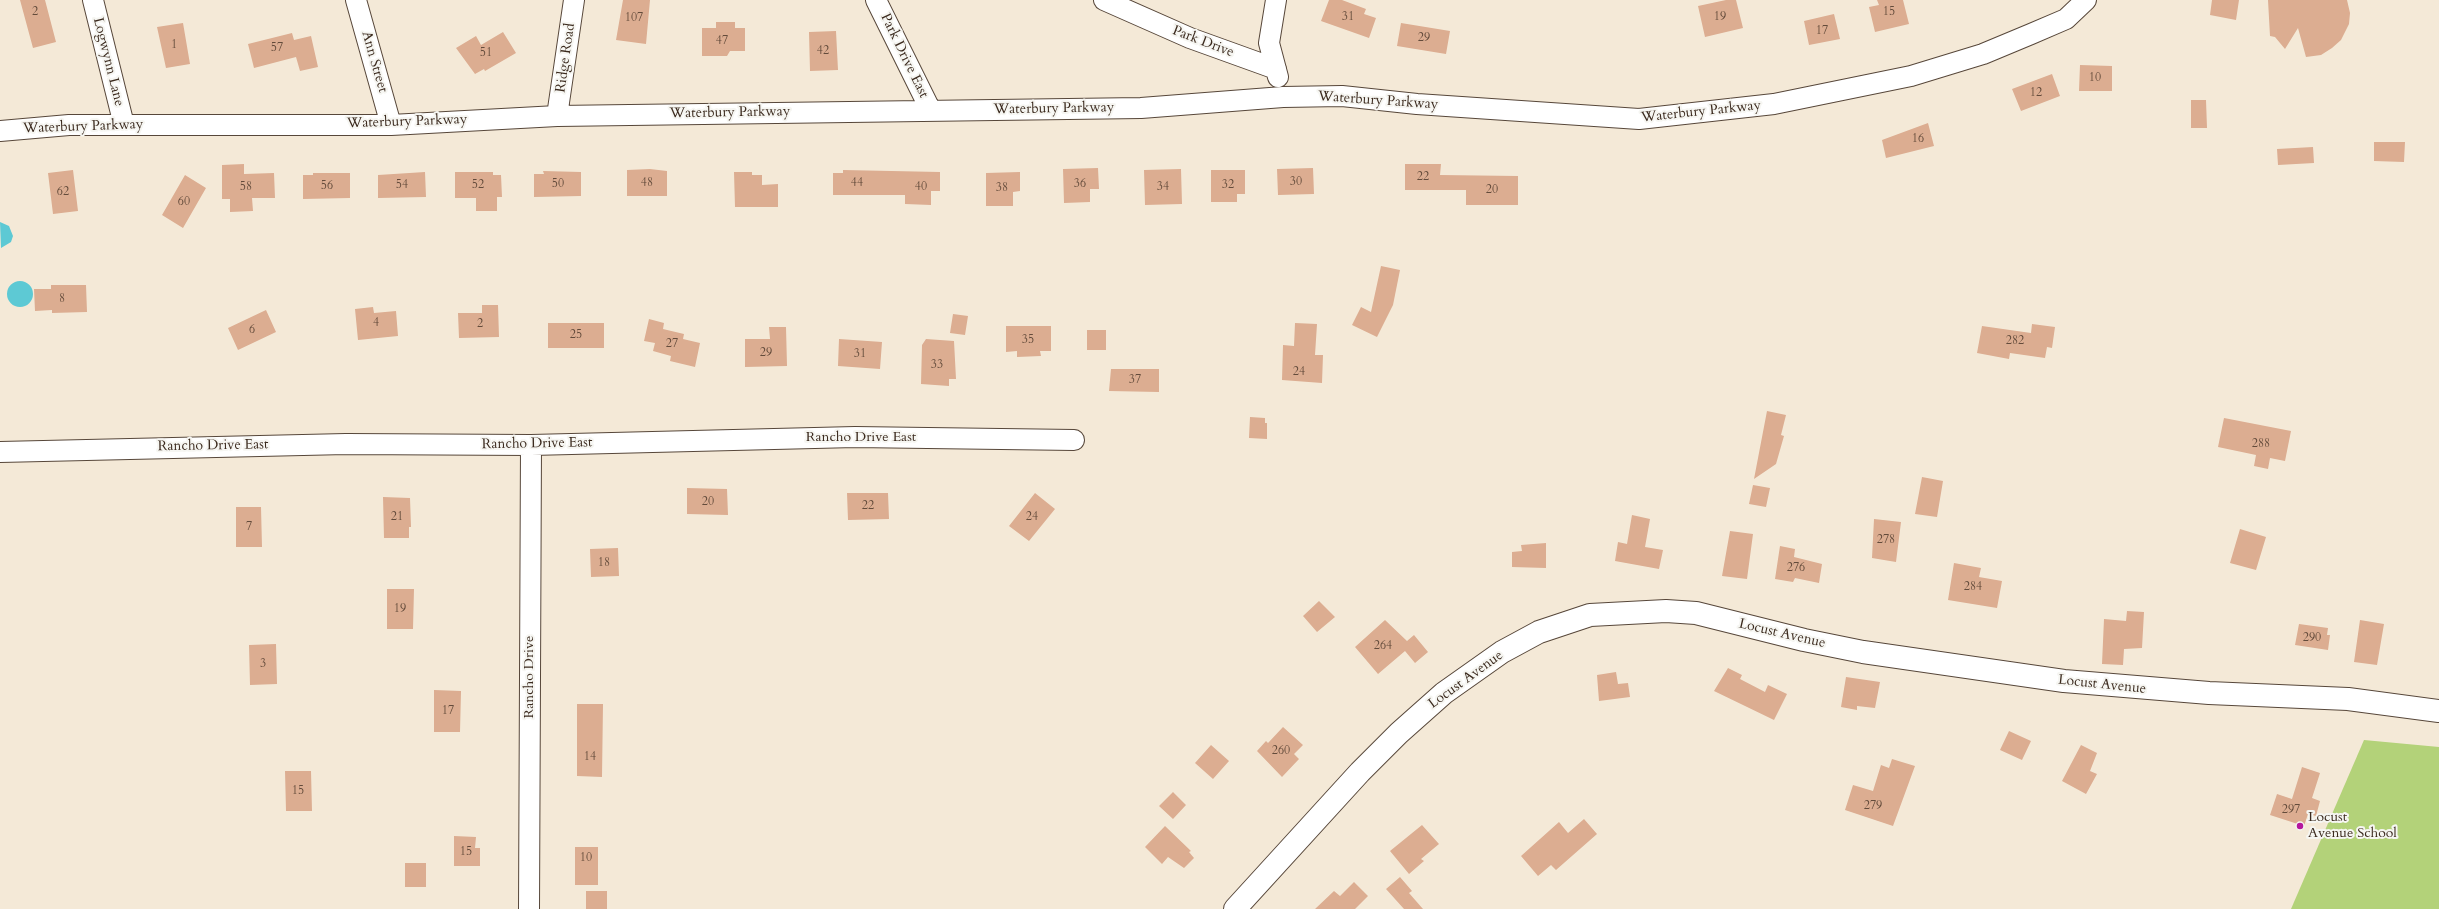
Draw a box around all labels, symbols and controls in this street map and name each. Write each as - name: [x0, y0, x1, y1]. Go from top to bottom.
- house number: 2: [32, 5, 38, 19]
- house number: 15: [1883, 5, 1895, 19]
- house number: 31: [1342, 10, 1354, 24]
- house number: 19: [1714, 10, 1726, 24]
- house number: 107: [625, 11, 643, 25]
- street label: Park Drive East: [876, 11, 932, 101]
- street label: Logwynn Lane: [89, 16, 127, 108]
- street label: Ridge Road: [553, 22, 579, 94]
- street label: Park Drive: [1170, 23, 1236, 61]
- house number: 17: [1816, 24, 1828, 38]
- street label: Ann Street: [357, 29, 391, 95]
- house number: 29: [1418, 31, 1430, 45]
- house number: 47: [716, 34, 728, 48]
- house number: 1: [171, 38, 177, 52]
- house number: 57: [271, 41, 283, 55]
- house number: 42: [817, 44, 829, 58]
- house number: 51: [480, 46, 492, 60]
- house number: 10: [2089, 71, 2101, 85]
- house number: 12: [2030, 86, 2042, 100]
- street label: Waterbury Parkway: [1317, 88, 1439, 114]
- street label: Waterbury Parkway: [1640, 97, 1762, 127]
- street label: Waterbury Parkway: [994, 100, 1114, 118]
- street label: Waterbury Parkway: [670, 104, 790, 122]
- street label: Waterbury Parkway: [347, 112, 467, 132]
- street label: Waterbury Parkway: [23, 117, 143, 137]
- house number: 16: [1912, 132, 1924, 146]
- house number: 22: [1417, 170, 1429, 184]
- house number: 30: [1290, 175, 1302, 189]
- house number: 48: [641, 176, 653, 190]
- house number: 44: [851, 176, 863, 190]
- house number: 50: [552, 177, 564, 191]
- house number: 36: [1074, 177, 1086, 191]
- house number: 54: [396, 178, 408, 192]
- house number: 52: [472, 178, 484, 192]
- house number: 32: [1222, 178, 1234, 192]
- house number: 56: [321, 179, 333, 193]
- house number: 58: [240, 180, 252, 194]
- house number: 40: [915, 180, 927, 194]
- house number: 34: [1157, 180, 1169, 194]
- house number: 38: [996, 181, 1008, 195]
- house number: 20: [1486, 183, 1498, 197]
- house number: 62: [57, 185, 69, 199]
- house number: 60: [178, 195, 190, 209]
- house number: 8: [59, 292, 65, 306]
- house number: 4: [373, 316, 379, 330]
- house number: 2: [477, 317, 483, 331]
- house number: 6: [249, 323, 255, 337]
- house number: 25: [570, 328, 582, 342]
- house number: 35: [1022, 333, 1034, 347]
- house number: 282: [2006, 334, 2024, 348]
- house number: 27: [666, 337, 678, 351]
- house number: 29: [760, 346, 772, 360]
- house number: 31: [854, 347, 866, 361]
- house number: 33: [931, 358, 943, 372]
- house number: 24: [1293, 365, 1305, 379]
- house number: 37: [1129, 373, 1141, 387]
- street label: Rancho Drive East: [806, 430, 916, 446]
- street label: Rancho Drive East: [482, 435, 592, 453]
- street label: Rancho Drive East: [158, 437, 268, 455]
- house number: 288: [2252, 437, 2270, 451]
- house number: 20: [702, 495, 714, 509]
- house number: 22: [862, 499, 874, 513]
- house number: 21: [391, 510, 403, 524]
- house number: 24: [1026, 510, 1038, 524]
- house number: 7: [246, 520, 252, 534]
- house number: 278: [1877, 533, 1895, 547]
- house number: 18: [598, 556, 610, 570]
- house number: 276: [1787, 561, 1805, 575]
- house number: 284: [1964, 580, 1982, 594]
- house number: 19: [394, 602, 406, 616]
- street label: Locust Avenue: [1737, 616, 1827, 652]
- house number: 290: [2303, 631, 2321, 645]
- street label: Rancho Drive: [522, 636, 538, 718]
- house number: 264: [1374, 639, 1392, 653]
- street label: Locust Avenue: [1425, 647, 1507, 713]
- house number: 3: [260, 657, 266, 671]
- street label: Locust Avenue: [2057, 672, 2147, 698]
- house number: 17: [442, 704, 454, 718]
- house number: 260: [1272, 744, 1290, 758]
- house number: 14: [584, 750, 596, 764]
- house number: 15: [292, 784, 304, 798]
- house number: 279: [1864, 799, 1882, 813]
- house number: 297: [2282, 803, 2300, 817]
- place label: Locust Avenue School: [2308, 810, 2397, 842]
- marker: Locust Avenue School: [2295, 821, 2305, 831]
- house number: 15: [460, 845, 472, 859]
- house number: 10: [580, 851, 592, 865]

